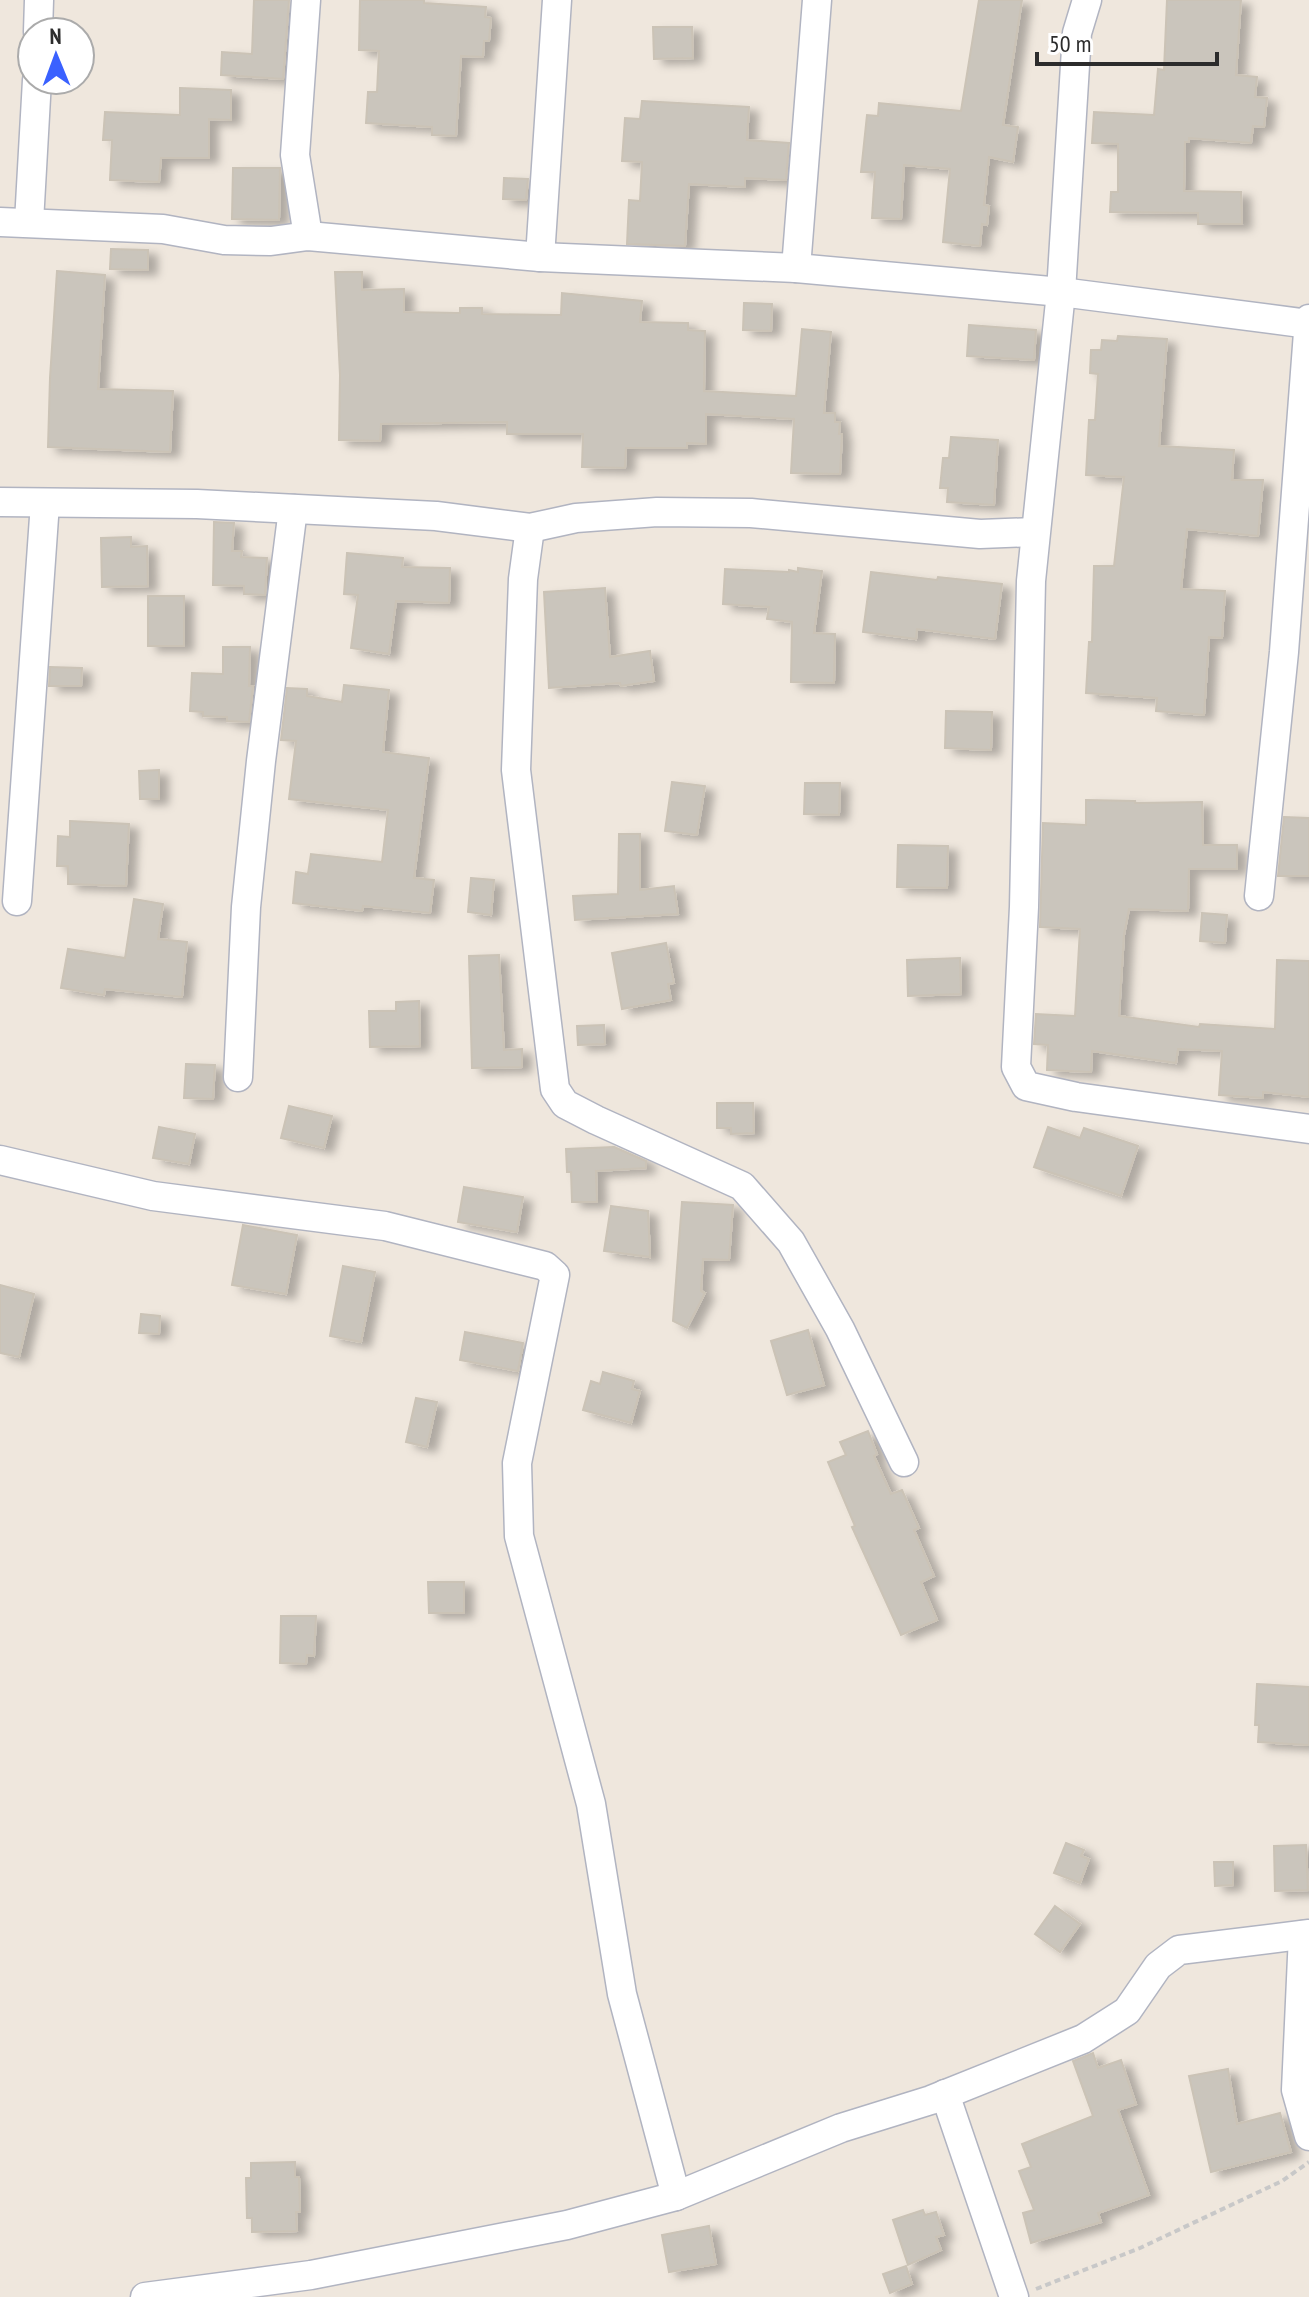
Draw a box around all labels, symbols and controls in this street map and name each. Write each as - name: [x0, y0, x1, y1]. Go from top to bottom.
- north arrow: [16, 16, 96, 96]
- scale bar: [1037, 16, 1217, 66]
- text: N: [49, 22, 62, 50]
- text: 50 m: [1049, 28, 1091, 59]

